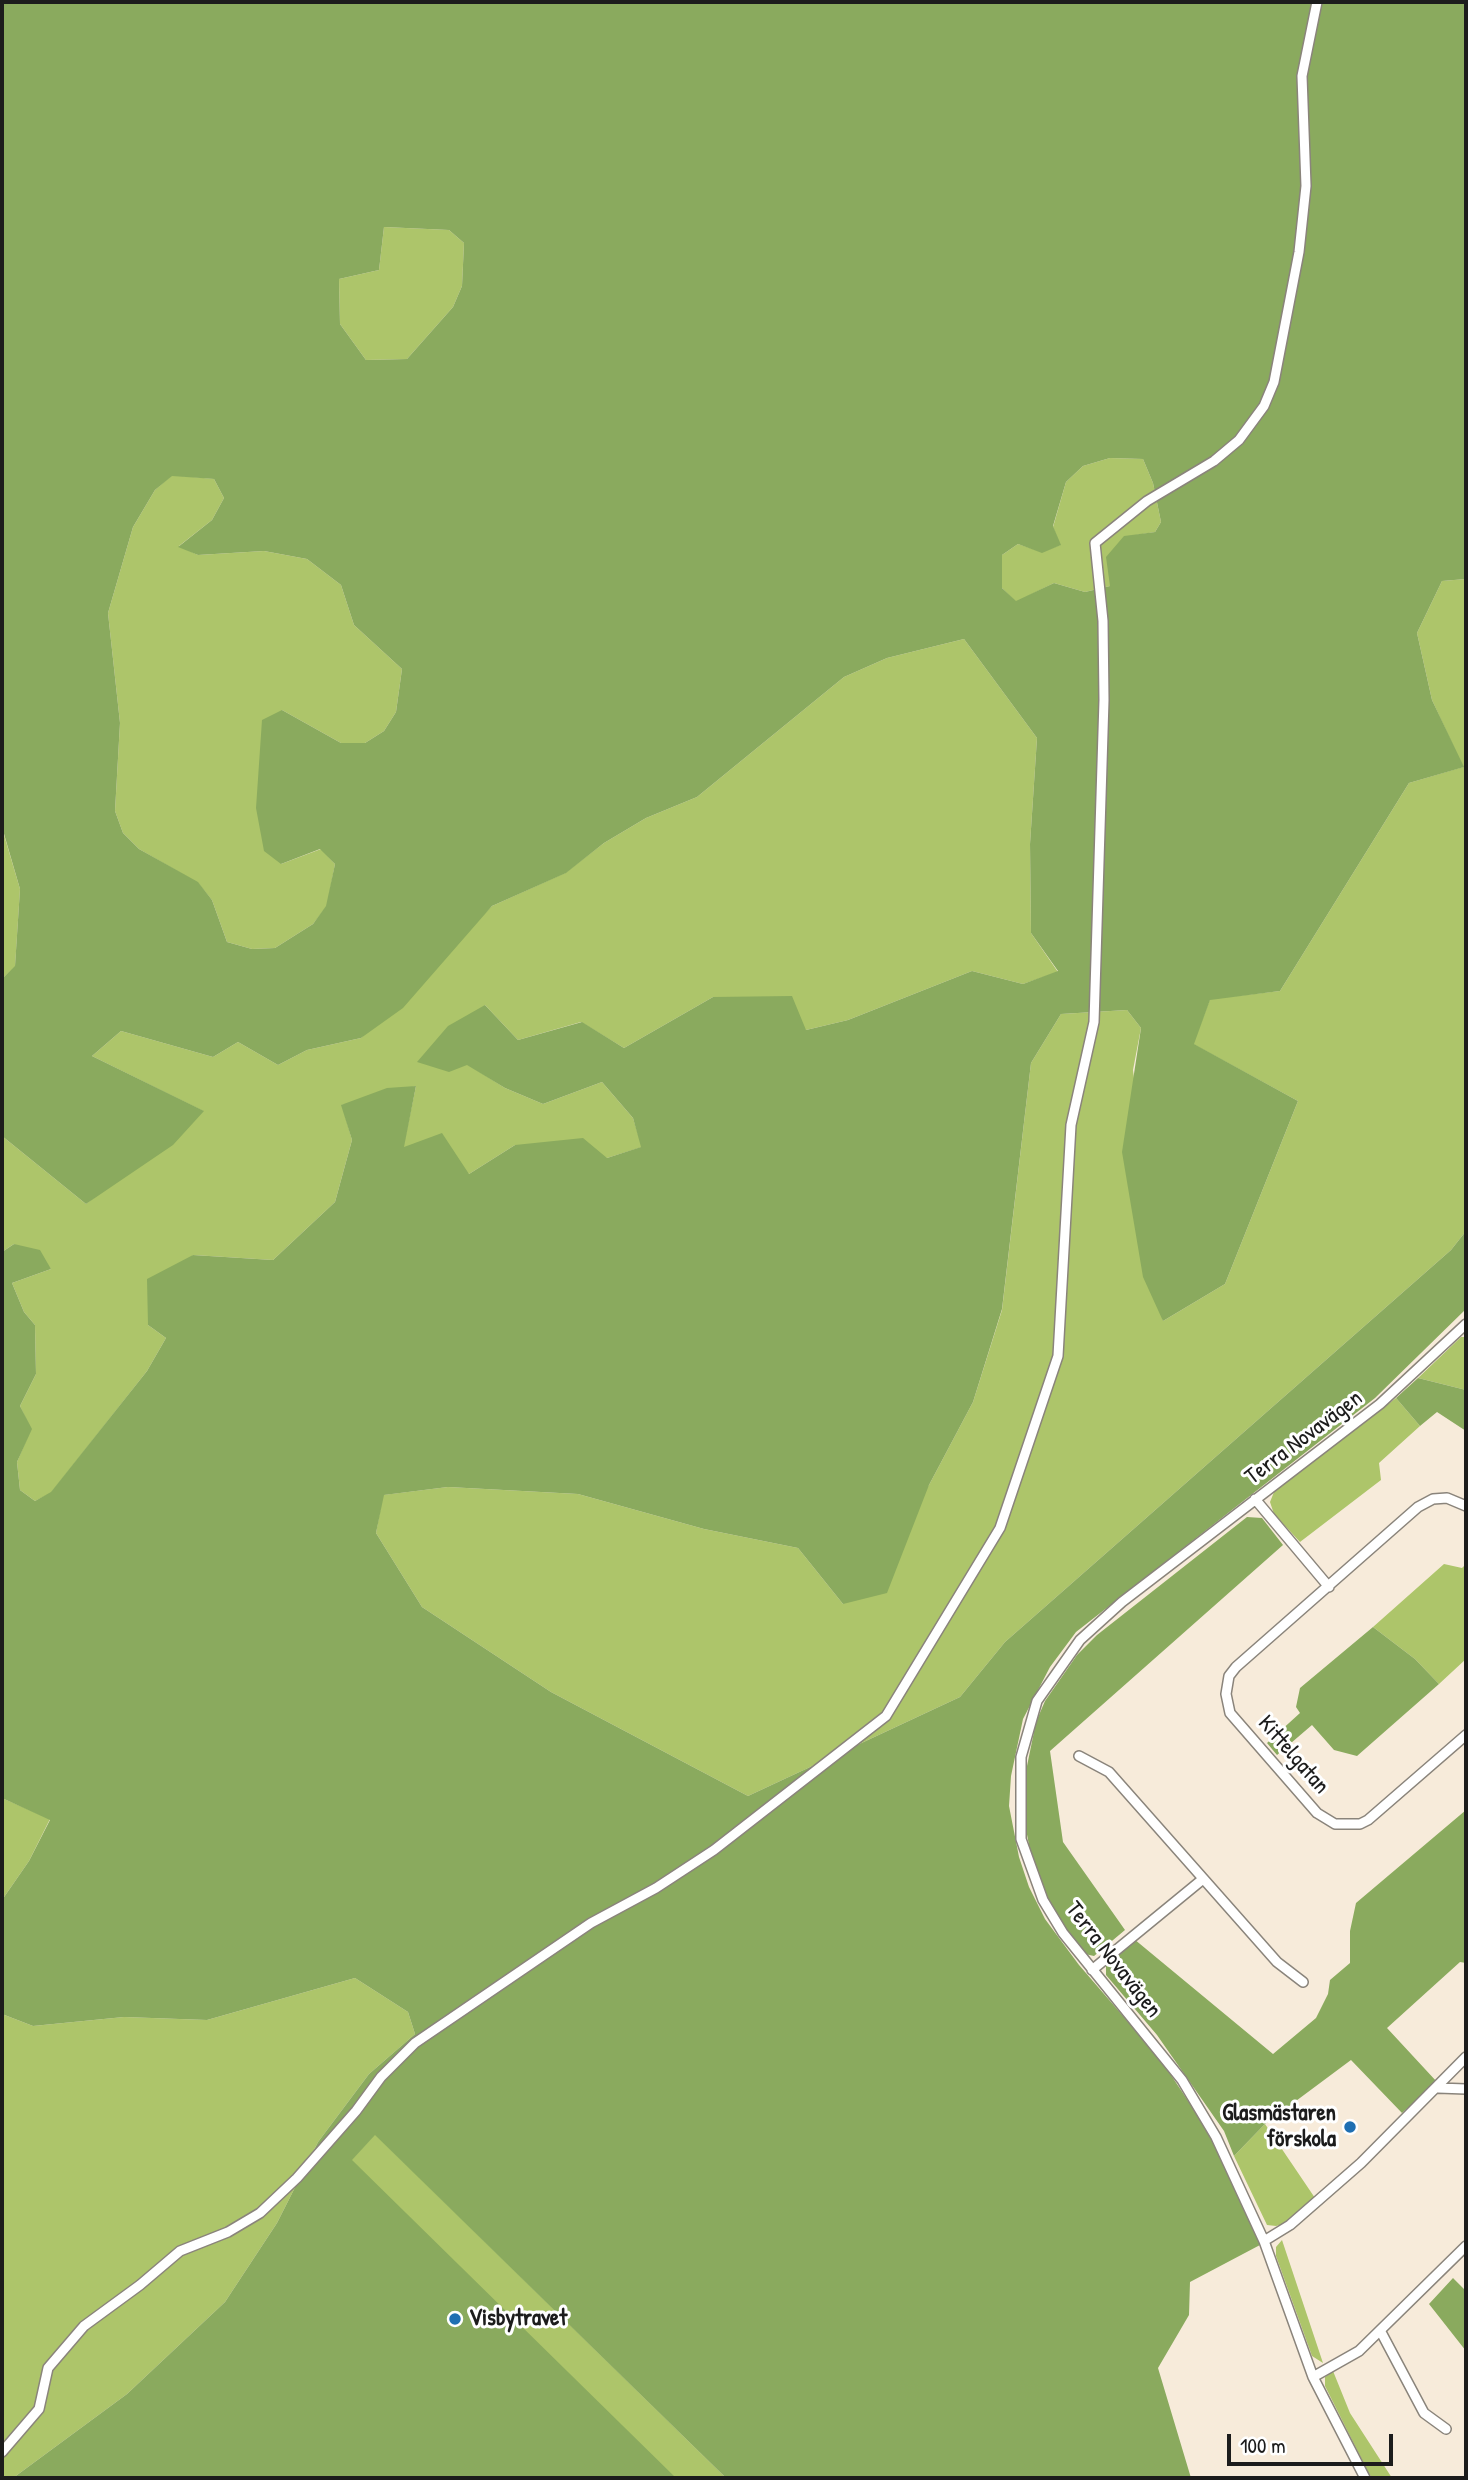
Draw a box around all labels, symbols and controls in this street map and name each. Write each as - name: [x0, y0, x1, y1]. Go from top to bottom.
- street label: Terra Novavägen: [1240, 1385, 1368, 1491]
- street label: Kittelgatan: [1251, 1710, 1335, 1800]
- street label: Terra Novavägen: [1059, 1896, 1167, 2024]
- place label: Glasmästaren förskola: [1222, 2100, 1336, 2154]
- marker: Glasmästaren förskola: [1342, 2119, 1358, 2135]
- place label: Visbytravet: [469, 2305, 567, 2333]
- marker: Visbytravet: [447, 2311, 463, 2327]
- scale bar: [1230, 2420, 1396, 2464]
- text: 100 m: [1240, 2431, 1286, 2460]

